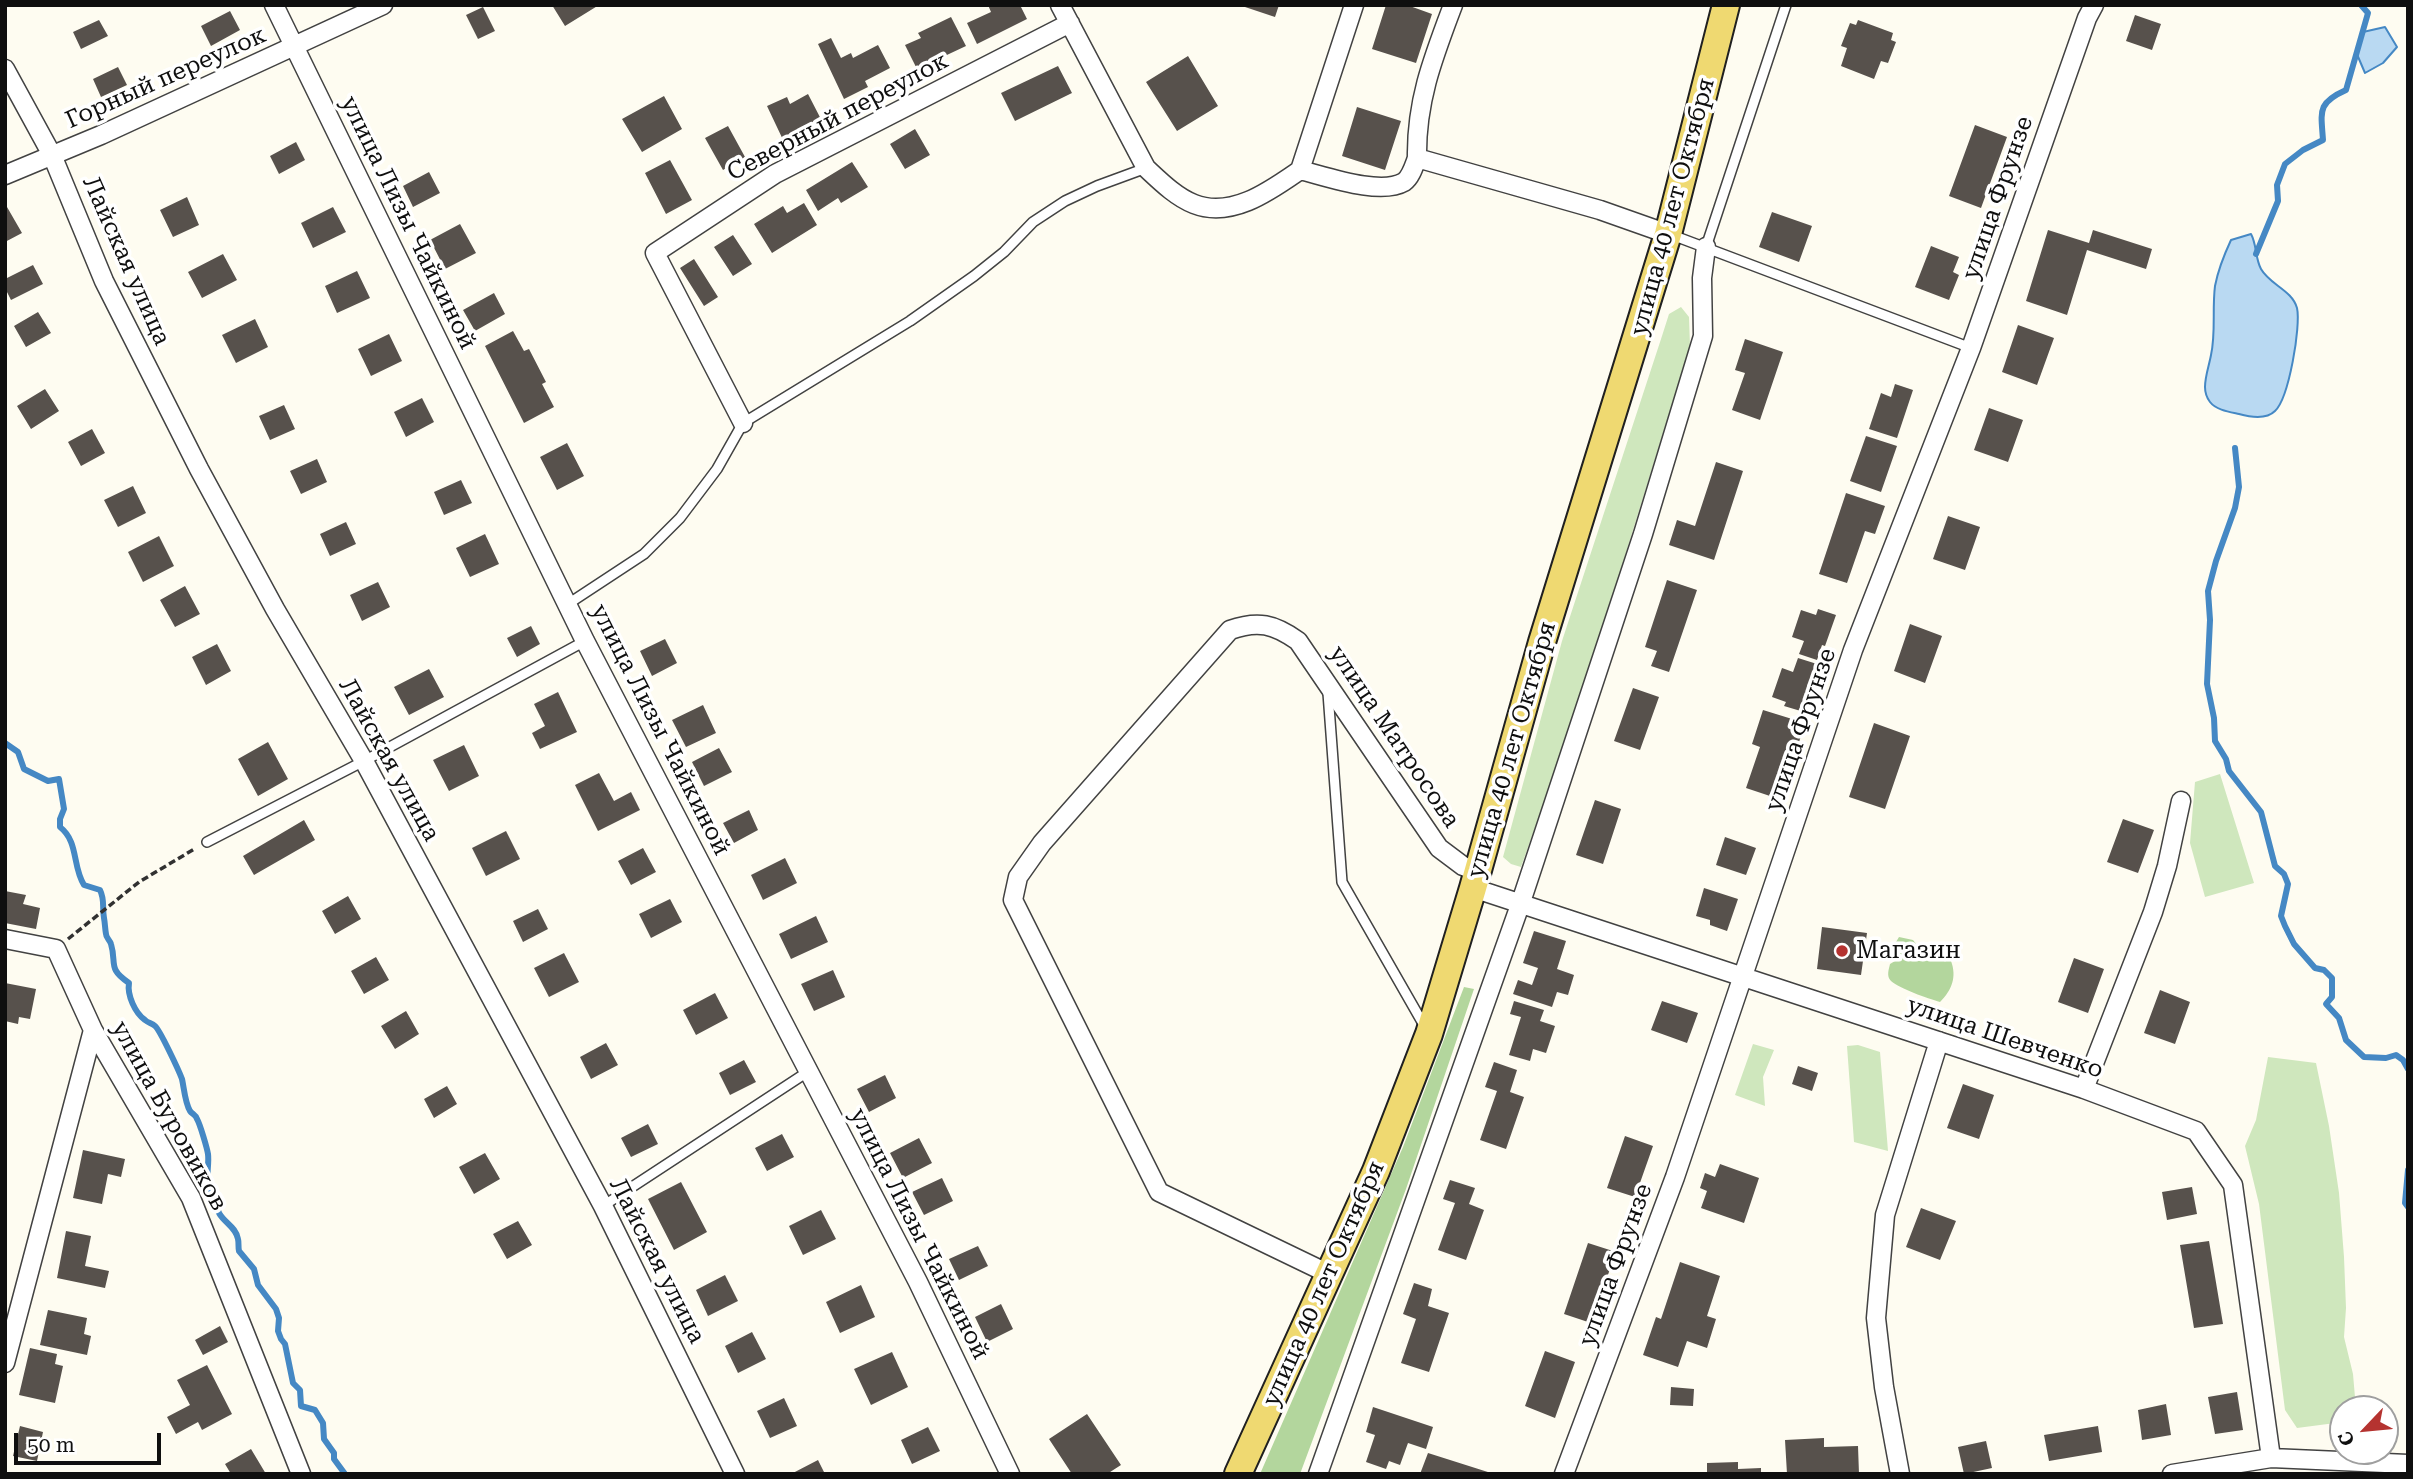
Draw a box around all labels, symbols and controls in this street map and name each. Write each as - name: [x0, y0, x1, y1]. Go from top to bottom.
- street label: Горный переулок: [61, 21, 271, 135]
- street label: Северный переулок: [722, 46, 954, 188]
- street label: улица 40 лет Октября: [1625, 75, 1721, 339]
- street label: улица Лизы Чайкиной: [334, 92, 482, 354]
- street label: улица Фрунзе: [1957, 113, 2039, 283]
- street label: Лайская улица: [76, 172, 176, 350]
- street label: улица Лизы Чайкиной: [584, 600, 736, 860]
- street label: улица 40 лет Октября: [1462, 618, 1562, 882]
- street label: улица Матросова: [1322, 640, 1466, 834]
- street label: улица Фрунзе: [1760, 645, 1842, 815]
- street label: Лайская улица: [332, 674, 446, 846]
- place label: Магазин: [1856, 937, 1961, 965]
- marker: Магазин: [1834, 943, 1850, 959]
- street label: улица Шевченко: [1903, 991, 2107, 1085]
- street label: улица Буровиков: [105, 1016, 233, 1216]
- street label: улица Лизы Чайкиной: [843, 1104, 995, 1364]
- street label: улица 40 лет Октября: [1257, 1157, 1391, 1411]
- street label: Лайская улица: [603, 1174, 711, 1348]
- street label: улица Фрунзе: [1573, 1180, 1659, 1350]
- north arrow: [2329, 1395, 2399, 1465]
- scale bar: [18, 1420, 164, 1464]
- text: С: [2333, 1428, 2360, 1450]
- text: 50 m: [27, 1433, 75, 1457]

